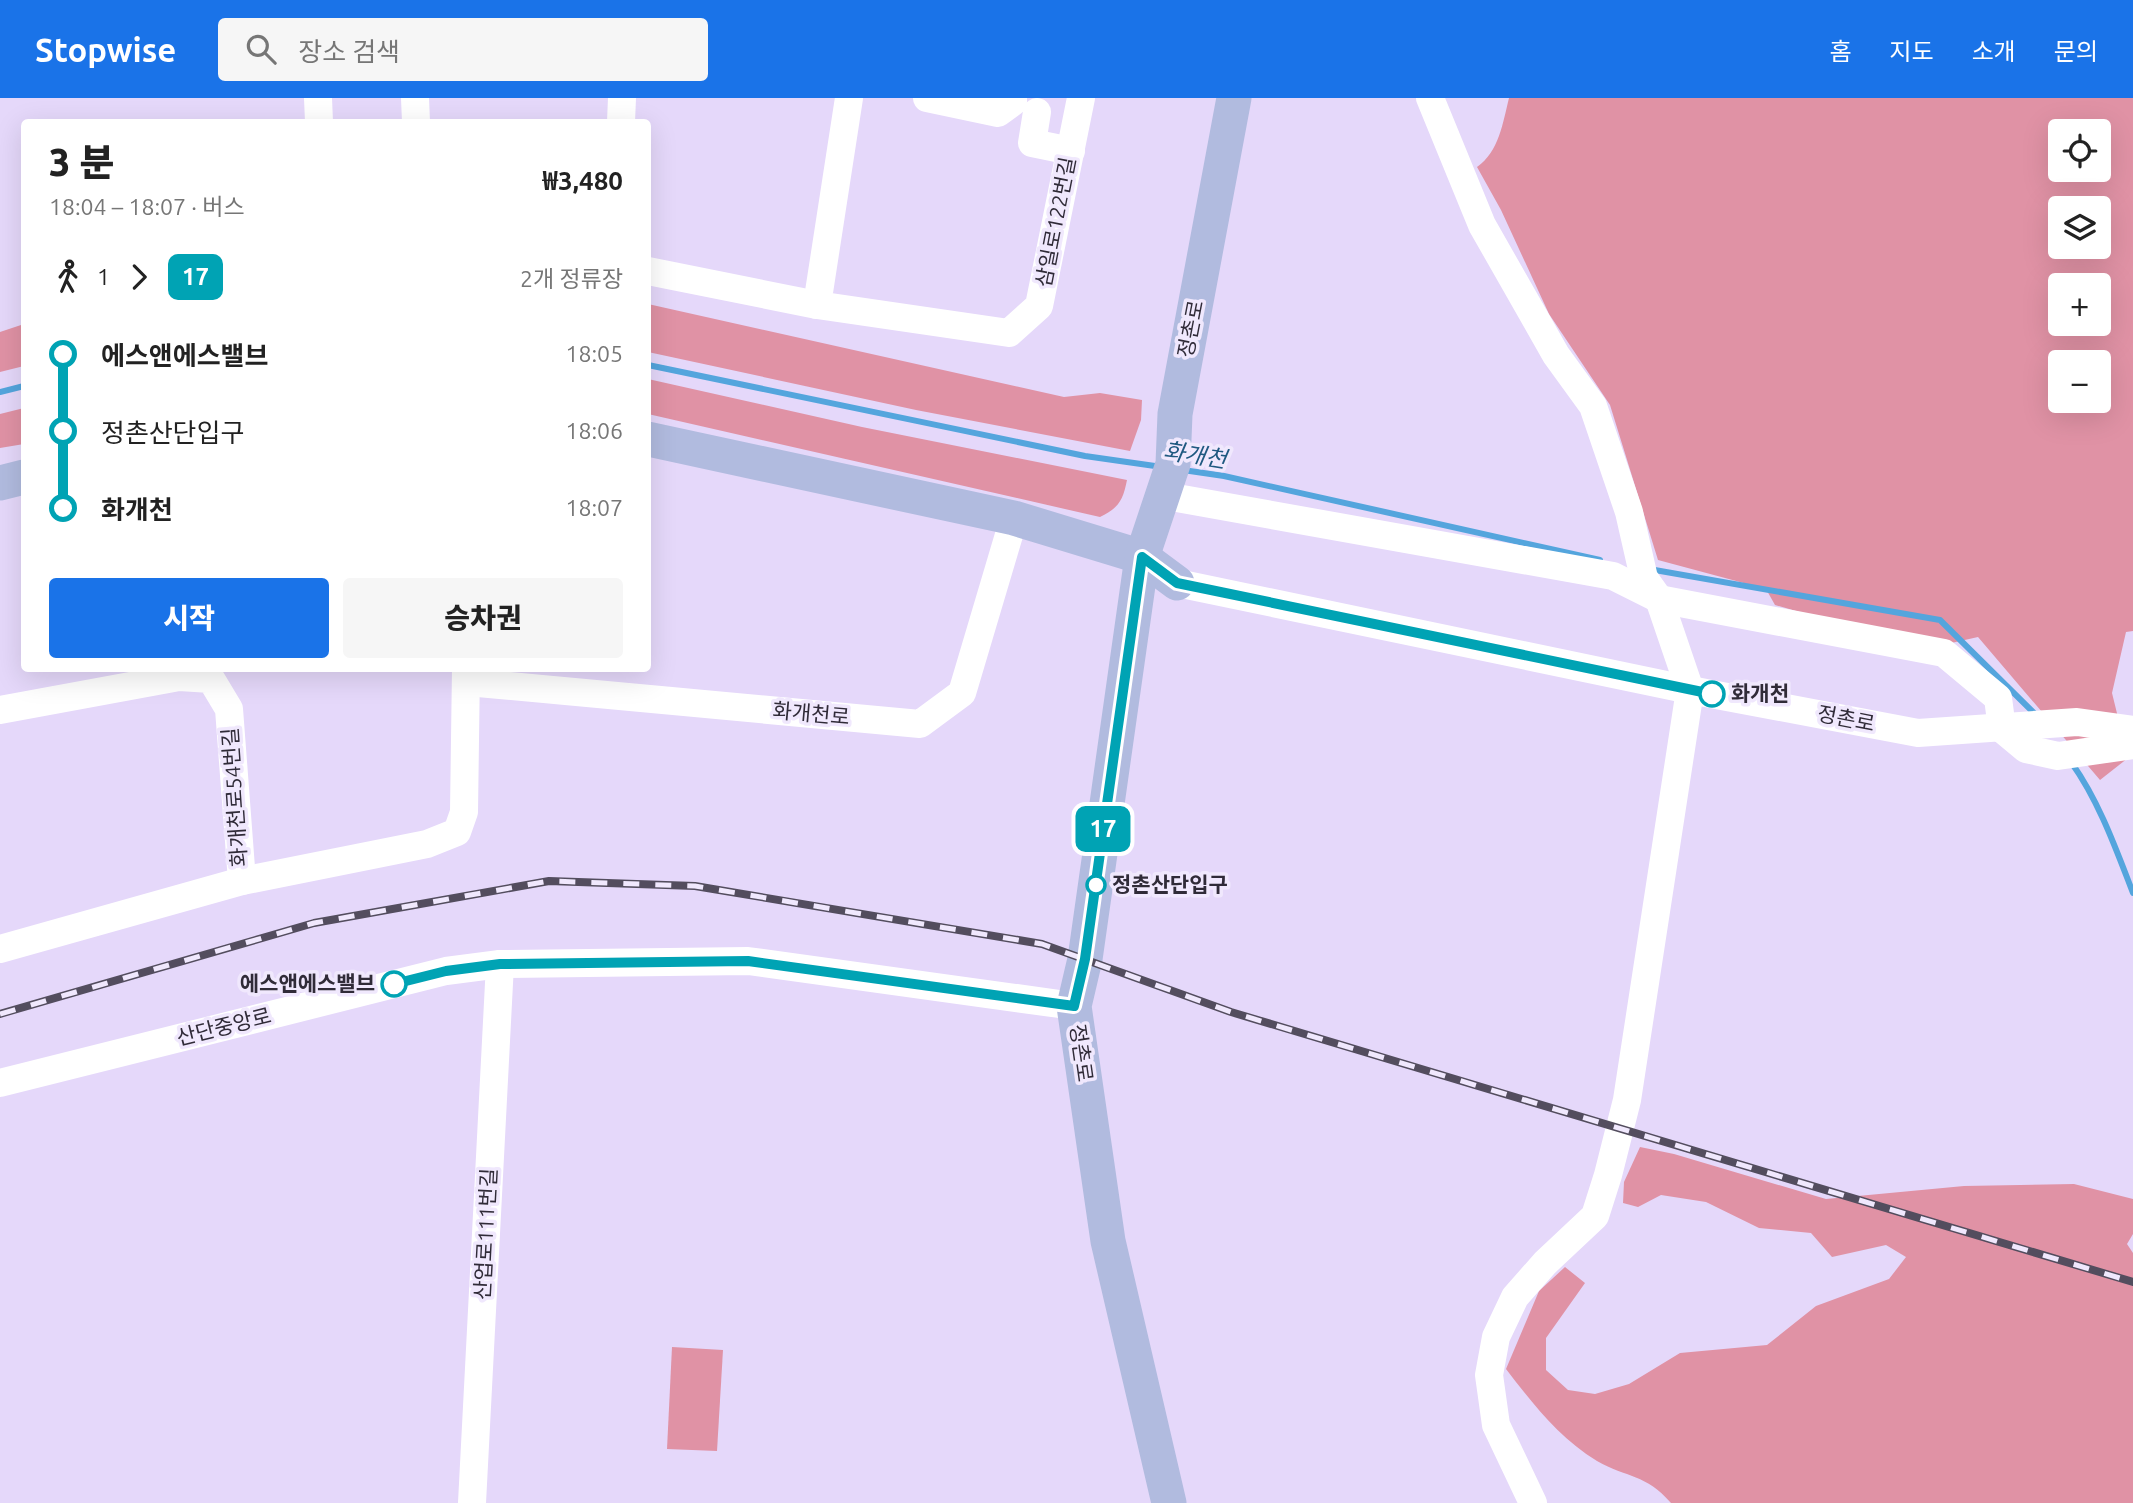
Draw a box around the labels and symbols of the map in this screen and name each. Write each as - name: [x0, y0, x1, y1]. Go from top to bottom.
- street label: 삼일로122번길: [1031, 155, 1079, 289]
- street label: 정촌로: [1173, 298, 1207, 360]
- water label: 화개천: [1162, 437, 1231, 472]
- marker: 화개천: [1699, 681, 1725, 707]
- place label: 화개천: [1731, 681, 1789, 705]
- street label: 화개천로: [772, 698, 851, 728]
- street label: 정촌로: [1815, 701, 1877, 735]
- street label: 화개천로54번길: [217, 727, 251, 868]
- line badge: 17: [1072, 806, 1134, 852]
- place label: 정촌산단입구: [1112, 872, 1228, 896]
- marker: 정촌산단입구: [1086, 875, 1106, 895]
- place label: 에스앤에스밸브: [240, 971, 375, 995]
- marker: 에스앤에스밸브: [381, 971, 407, 997]
- street label: 산단중앙로: [174, 1003, 274, 1049]
- street label: 정촌로: [1066, 1022, 1098, 1083]
- street label: 산업로111번길: [470, 1167, 500, 1301]

